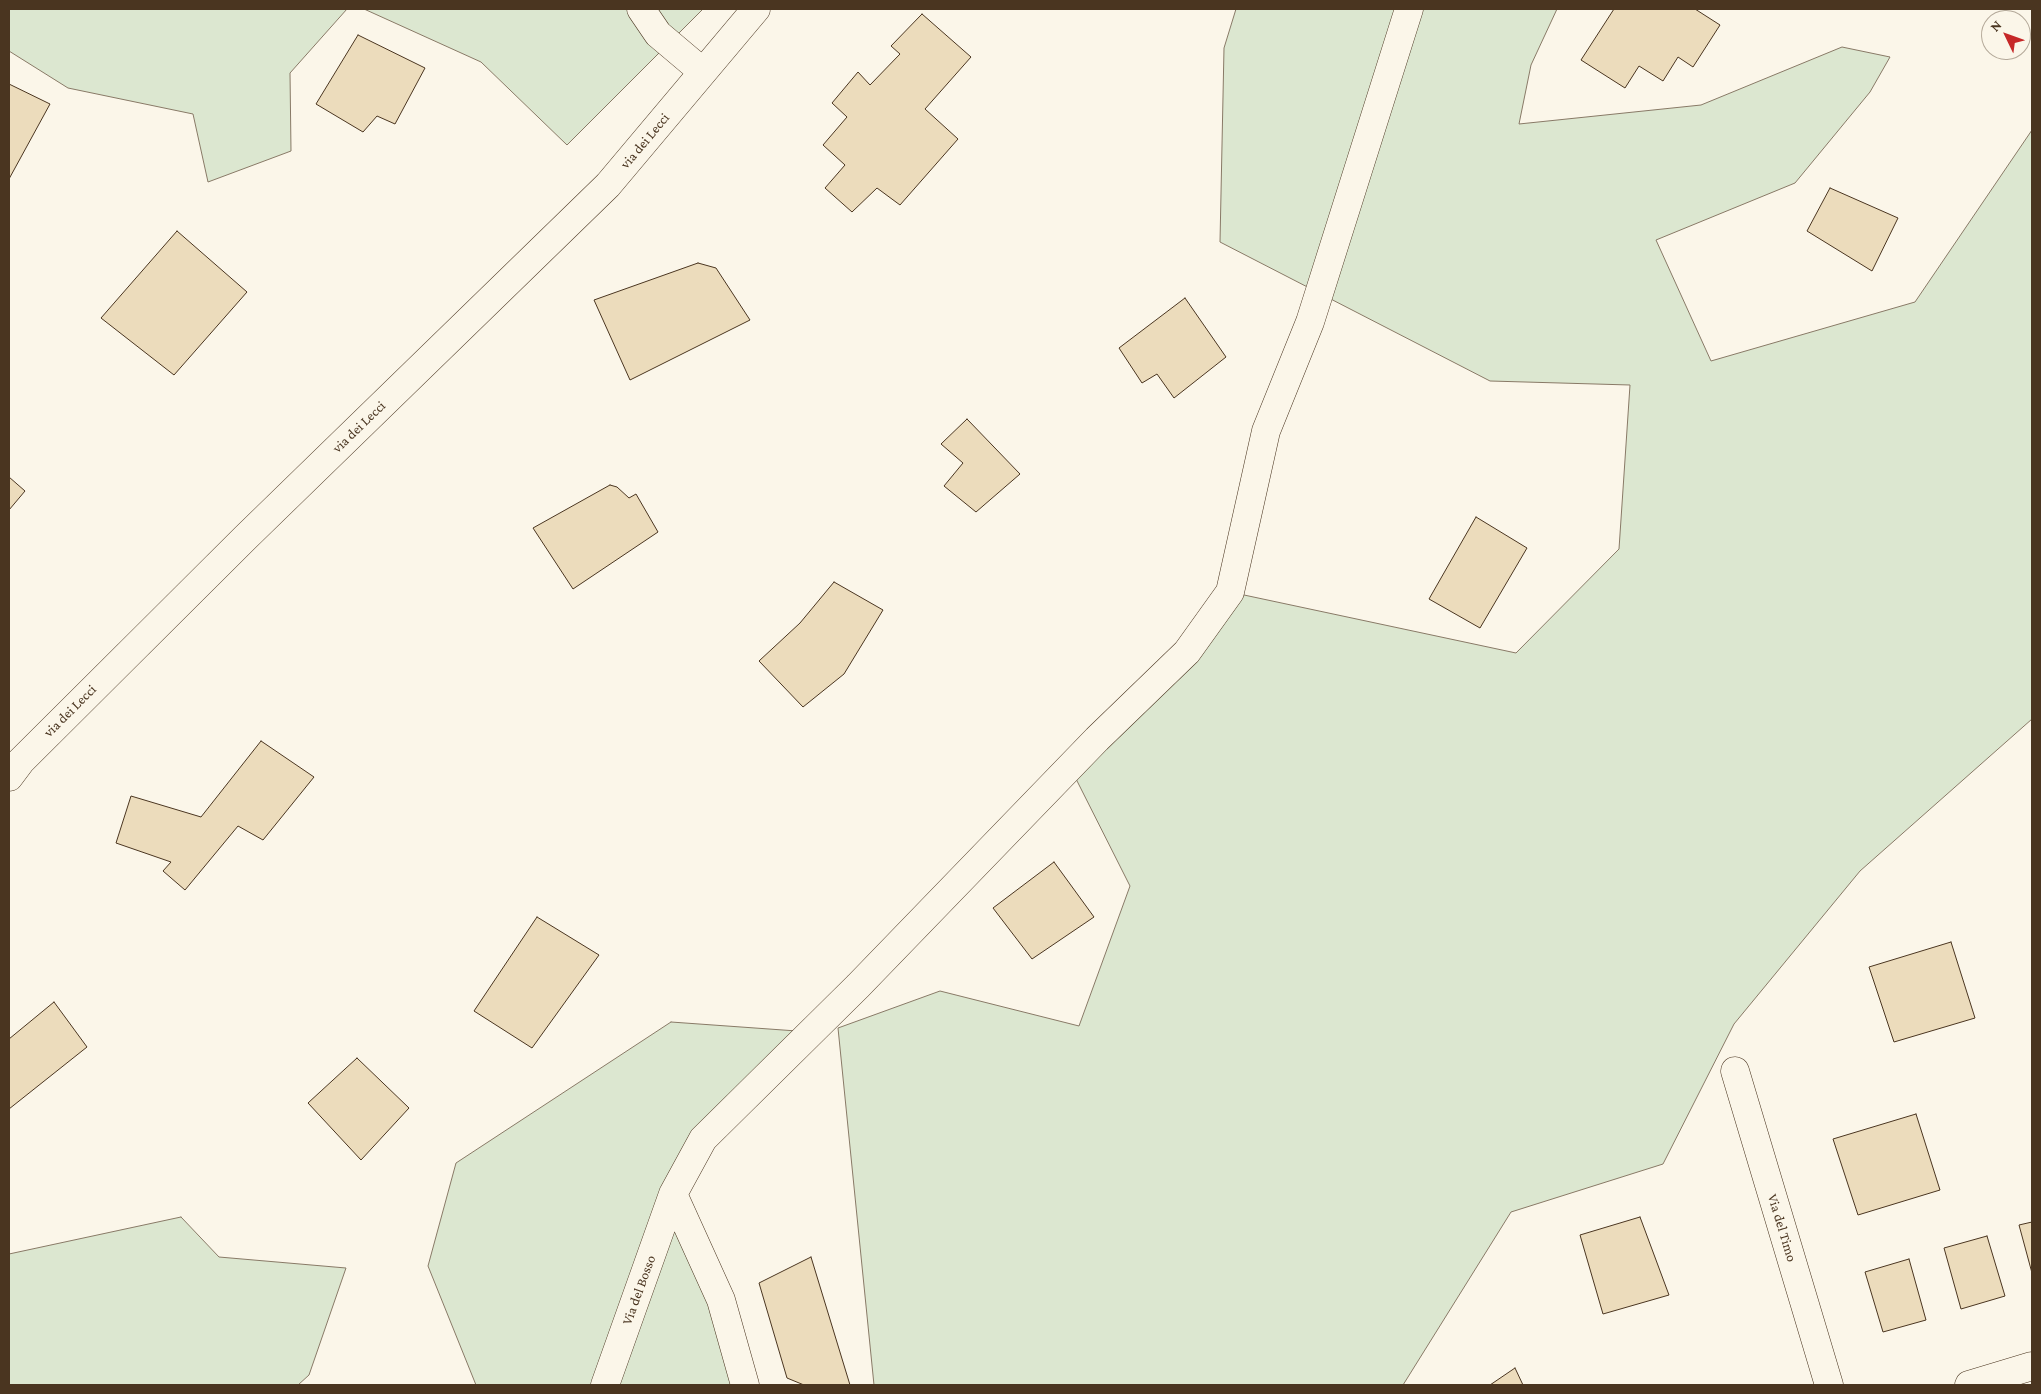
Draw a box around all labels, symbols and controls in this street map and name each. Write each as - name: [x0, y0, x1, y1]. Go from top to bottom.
- north arrow: [1981, 10, 2031, 60]
- text: N: [1986, 17, 2005, 35]
- street label: via dei Lecci: [617, 110, 673, 172]
- street label: via dei Lecci: [329, 398, 389, 456]
- street label: via dei Lecci: [40, 681, 100, 741]
- street label: Via del Timo: [1764, 1192, 1800, 1264]
- street label: Via del Bosso: [619, 1253, 659, 1327]

